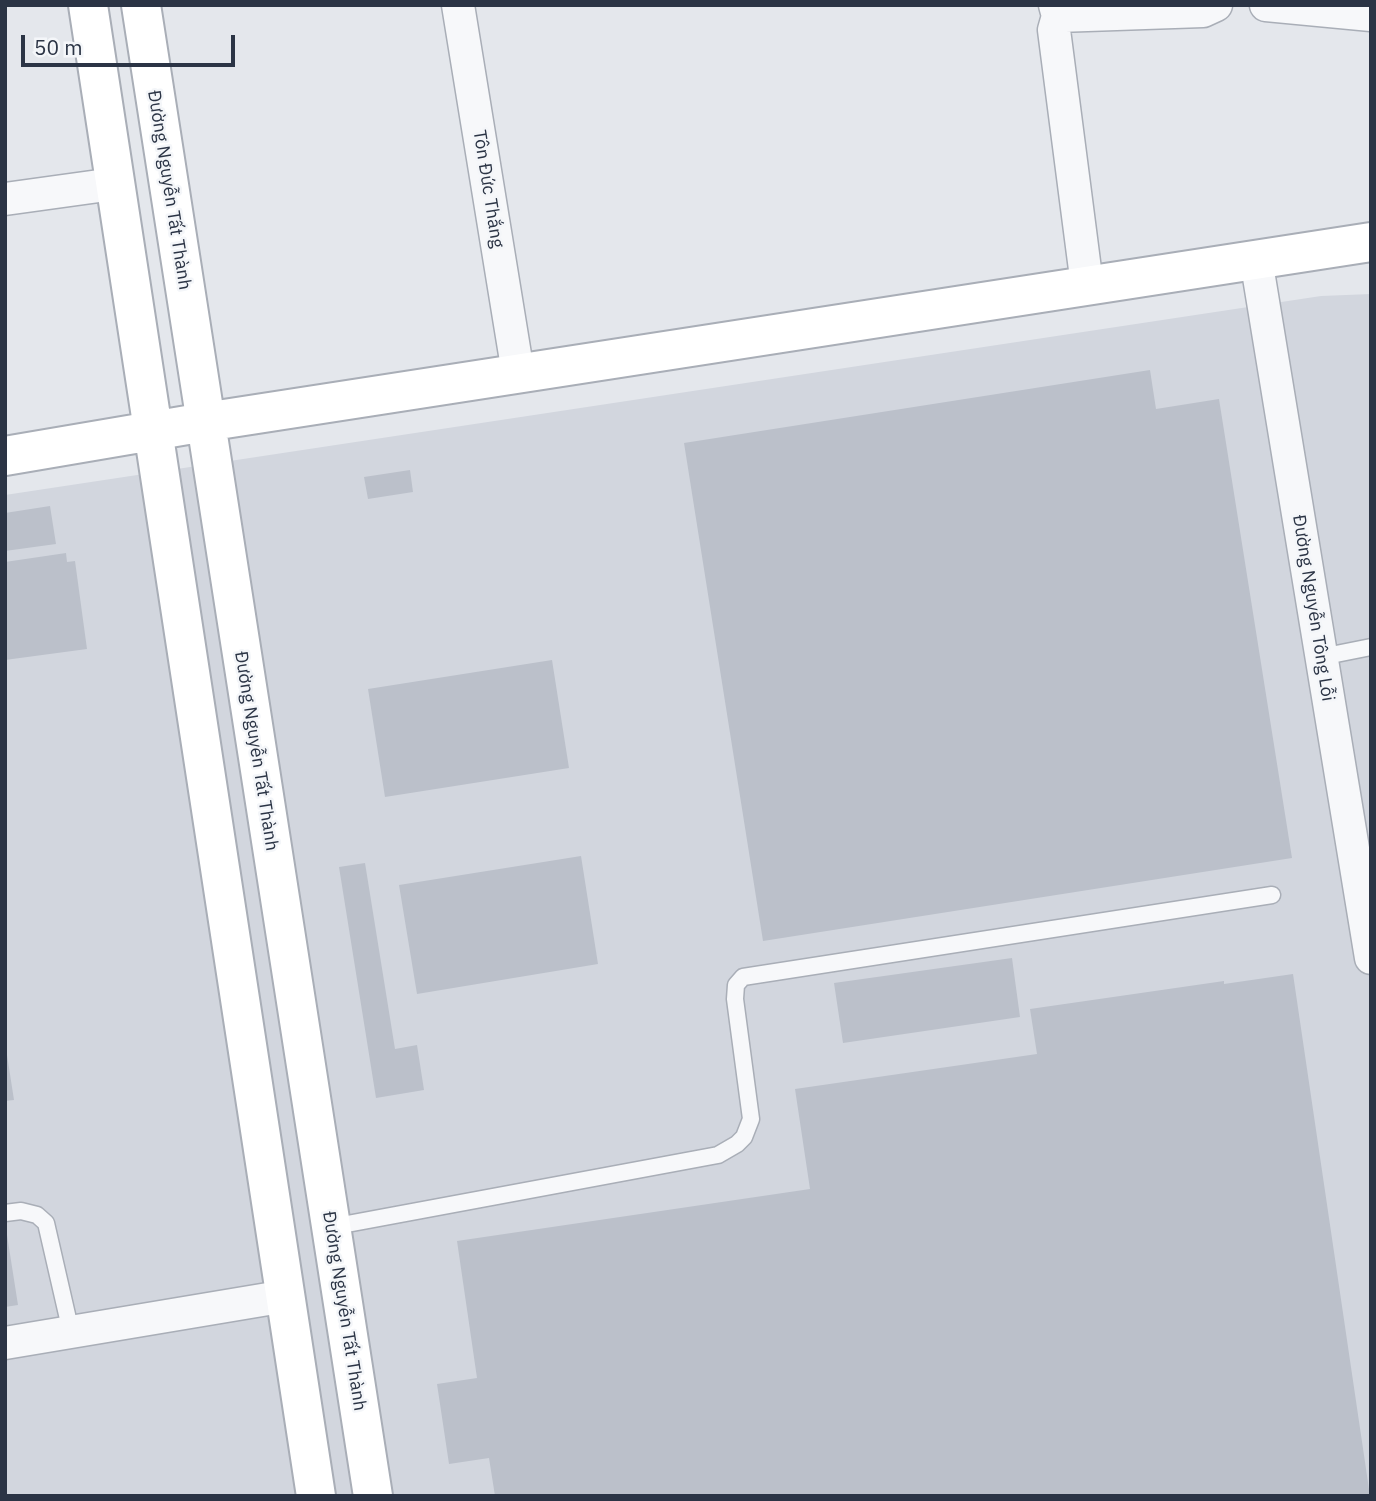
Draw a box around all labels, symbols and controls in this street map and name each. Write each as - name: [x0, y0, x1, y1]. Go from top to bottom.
- scale bar: [24, 21, 238, 65]
- text: 50 m: [34, 33, 83, 61]
- street label: Đường Nguyễn Tất Thành: [143, 89, 195, 291]
- street label: Tôn Đức Thắng: [468, 128, 508, 250]
- street label: Đường Nguyễn Tông Lỗi: [1288, 513, 1338, 703]
- street label: Đường Nguyễn Tất Thành: [230, 650, 282, 852]
- street label: Đường Nguyễn Tất Thành: [318, 1210, 370, 1412]

